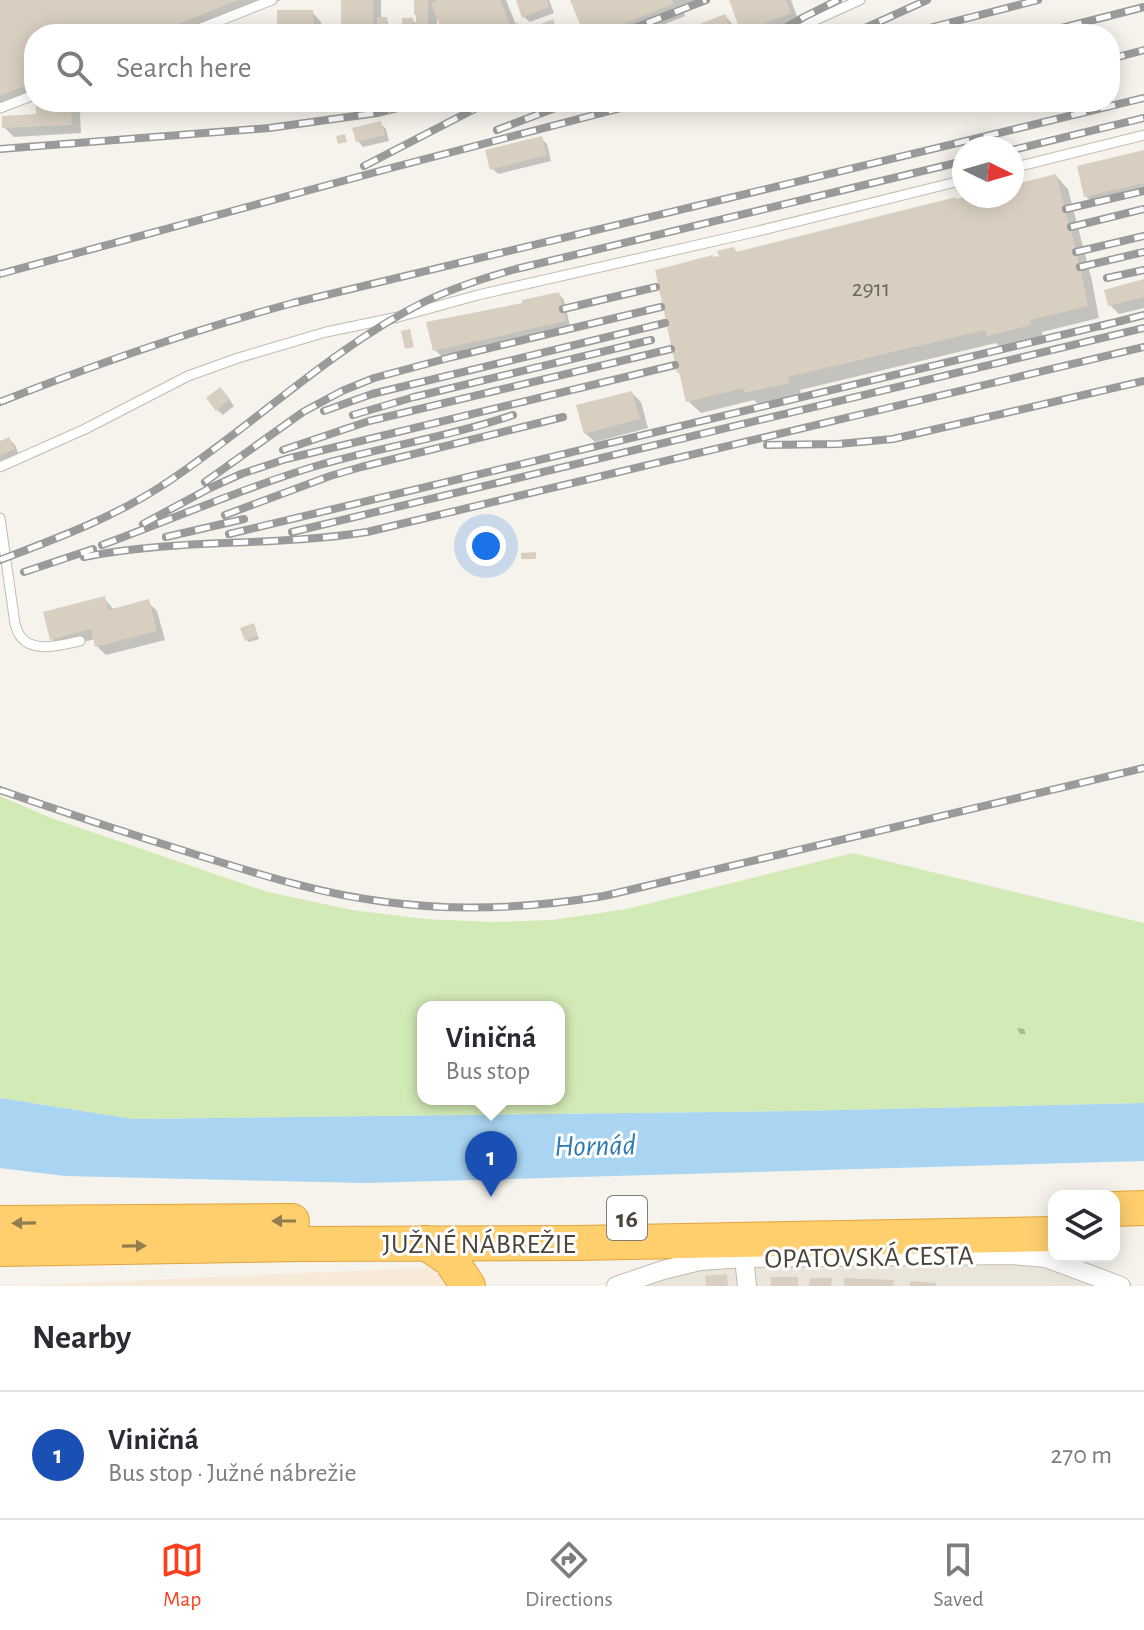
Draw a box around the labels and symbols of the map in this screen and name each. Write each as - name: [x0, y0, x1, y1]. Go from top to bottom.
- north arrow: [952, 136, 1024, 208]
- house number: 2911: [852, 277, 890, 301]
- your location: [466, 526, 506, 566]
- water label: Hornád: [554, 1130, 636, 1162]
- pin: 1: [465, 1131, 517, 1197]
- road number: 16: [607, 1196, 647, 1240]
- one-way arrow: [271, 1215, 296, 1227]
- one-way arrow: [11, 1216, 36, 1229]
- street label: JUŽNÉ NÁBREŽIE: [382, 1228, 576, 1259]
- street label: OPATOVSKÁ CESTA: [764, 1239, 974, 1274]
- one-way arrow: [122, 1240, 147, 1253]

